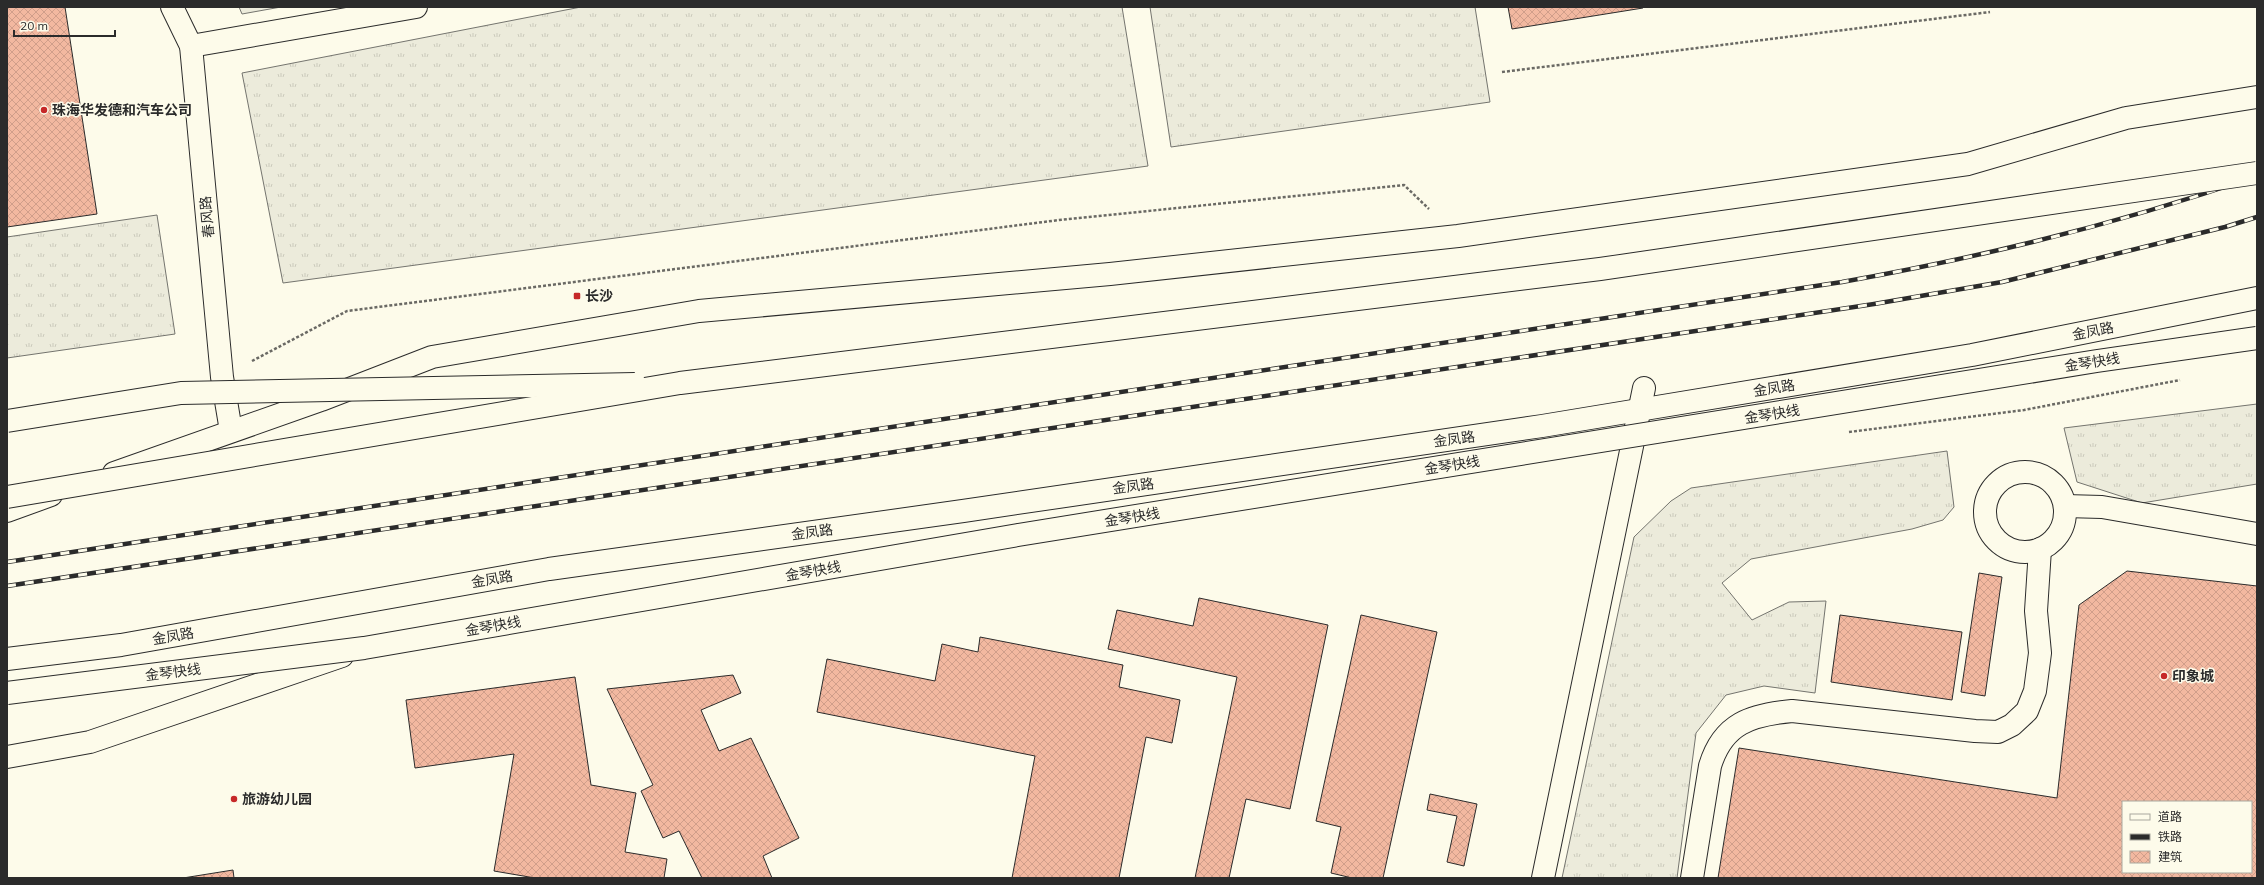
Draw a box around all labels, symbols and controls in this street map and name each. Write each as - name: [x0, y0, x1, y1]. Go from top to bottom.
- scale bar: [14, 12, 115, 38]
- text: 20 m: [20, 18, 48, 33]
- place label: 珠海华发德和汽车公司: [52, 101, 192, 119]
- marker: 珠海华发德和汽车公司: [39, 105, 49, 115]
- street label: 春风路: [196, 195, 218, 239]
- place label: 长沙: [585, 287, 613, 305]
- marker: 长沙: [572, 291, 582, 301]
- street label: 金凤路: [2071, 318, 2115, 344]
- street label: 金琴快线: [2063, 349, 2121, 375]
- street label: 金凤路: [1752, 376, 1796, 400]
- street label: 金琴快线: [1743, 401, 1801, 427]
- street label: 金凤路: [1432, 427, 1476, 451]
- street label: 金琴快线: [1423, 452, 1481, 478]
- street label: 金凤路: [1111, 474, 1155, 498]
- street label: 金琴快线: [1103, 504, 1161, 530]
- street label: 金凤路: [790, 520, 834, 544]
- street label: 金琴快线: [784, 557, 842, 585]
- street label: 金凤路: [470, 566, 514, 592]
- street label: 金琴快线: [464, 612, 522, 640]
- street label: 金凤路: [151, 623, 195, 649]
- street label: 金琴快线: [144, 660, 202, 684]
- place label: 印象城: [2172, 667, 2214, 685]
- marker: 印象城: [2159, 671, 2169, 681]
- place label: 旅游幼儿园: [242, 790, 312, 808]
- marker: 旅游幼儿园: [229, 794, 239, 804]
- legend: [2122, 801, 2252, 873]
- text: 道路: [2158, 809, 2182, 824]
- text: 铁路: [2158, 829, 2182, 844]
- text: 建筑: [2158, 849, 2182, 864]

